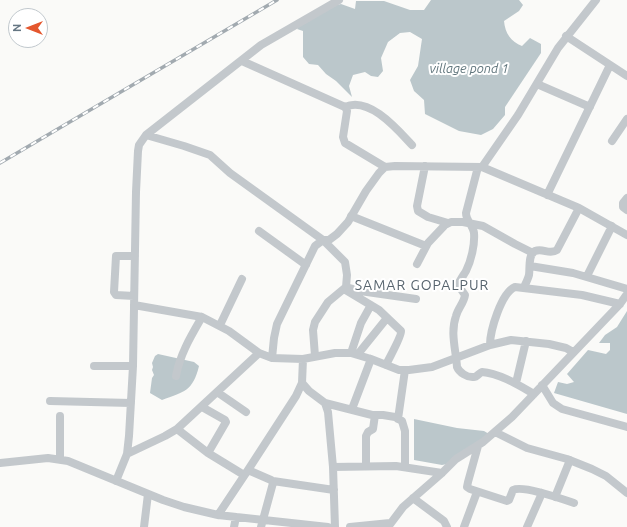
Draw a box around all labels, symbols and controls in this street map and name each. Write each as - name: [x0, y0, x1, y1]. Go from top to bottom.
- north arrow: [8, 8, 48, 48]
- text: N: [11, 24, 23, 32]
- water label: village pond 1: [429, 61, 509, 77]
- district label: SAMAR GOPALPUR: [355, 277, 489, 293]

